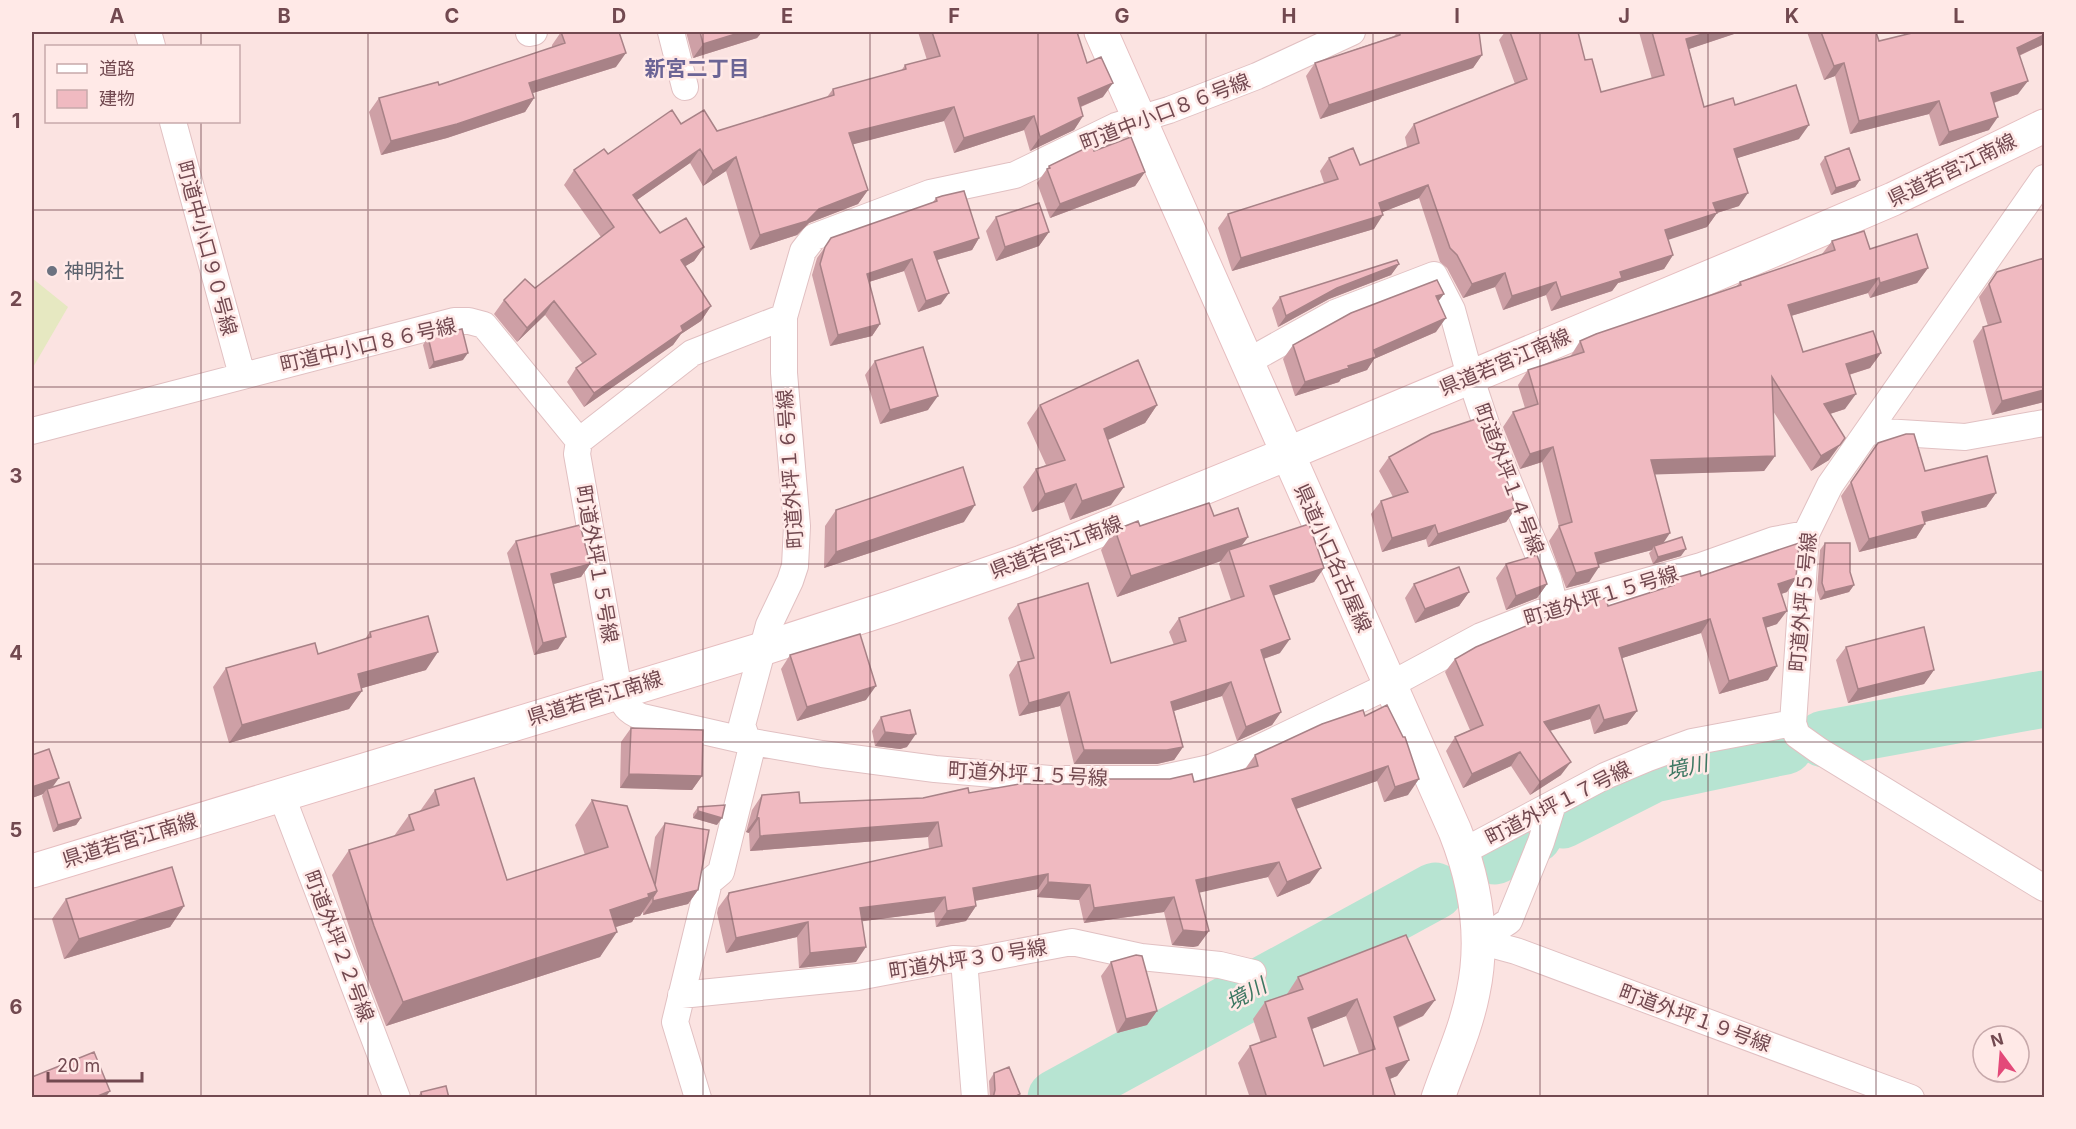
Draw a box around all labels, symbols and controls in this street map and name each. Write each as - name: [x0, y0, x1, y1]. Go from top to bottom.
- text: A: [110, 4, 125, 28]
- text: B: [277, 4, 291, 28]
- text: C: [445, 4, 459, 28]
- text: D: [612, 4, 626, 28]
- text: E: [781, 4, 793, 28]
- text: F: [948, 4, 960, 28]
- text: G: [1114, 4, 1130, 28]
- text: H: [1282, 4, 1296, 28]
- text: I: [1454, 4, 1460, 28]
- text: J: [1618, 4, 1630, 28]
- text: K: [1785, 4, 1799, 28]
- text: L: [1953, 4, 1965, 28]
- legend: [45, 45, 240, 123]
- district label: 新宮二丁目: [645, 56, 750, 81]
- text: 道路: [99, 58, 135, 79]
- street label: 町道中小口８６号線: [1077, 69, 1253, 155]
- text: 建物: [99, 88, 135, 109]
- text: 1: [12, 109, 20, 133]
- street label: 県道若宮江南線: [1884, 129, 2020, 211]
- street label: 町道中小口９０号線: [172, 158, 242, 338]
- place label: 神明社: [64, 259, 124, 283]
- marker: 神明社: [45, 264, 59, 278]
- text: 2: [10, 287, 22, 311]
- street label: 町道中小口８６号線: [278, 313, 458, 377]
- street label: 県道若宮江南線: [1436, 324, 1574, 400]
- street label: 町道外坪１６号線: [772, 388, 808, 550]
- street label: 町道外坪１４号線: [1469, 400, 1549, 558]
- text: 3: [10, 464, 22, 488]
- street label: 県道小口名古屋線: [1289, 480, 1377, 636]
- street label: 町道外坪１５号線: [571, 483, 623, 645]
- street label: 県道若宮江南線: [986, 511, 1126, 583]
- street label: 町道外坪５号線: [1785, 531, 1821, 673]
- street label: 町道外坪１５号線: [1521, 561, 1681, 631]
- text: 4: [9, 641, 23, 665]
- street label: 県道若宮江南線: [525, 666, 665, 730]
- water label: 境川: [1664, 750, 1712, 784]
- street label: 町道外坪１７号線: [1481, 756, 1635, 850]
- street label: 町道外坪１５号線: [947, 758, 1109, 790]
- street label: 県道若宮江南線: [60, 808, 200, 872]
- text: 5: [10, 818, 22, 842]
- street label: 町道外坪２２号線: [299, 867, 379, 1025]
- street label: 町道外坪３０号線: [887, 935, 1049, 983]
- water label: 境川: [1222, 972, 1272, 1015]
- street label: 町道外坪１９号線: [1616, 979, 1774, 1057]
- text: 6: [10, 995, 23, 1019]
- north arrow: [1971, 1024, 2031, 1084]
- text: N: [1988, 1028, 2005, 1051]
- scale bar: [48, 1045, 142, 1083]
- text: 20 m: [57, 1055, 100, 1076]

